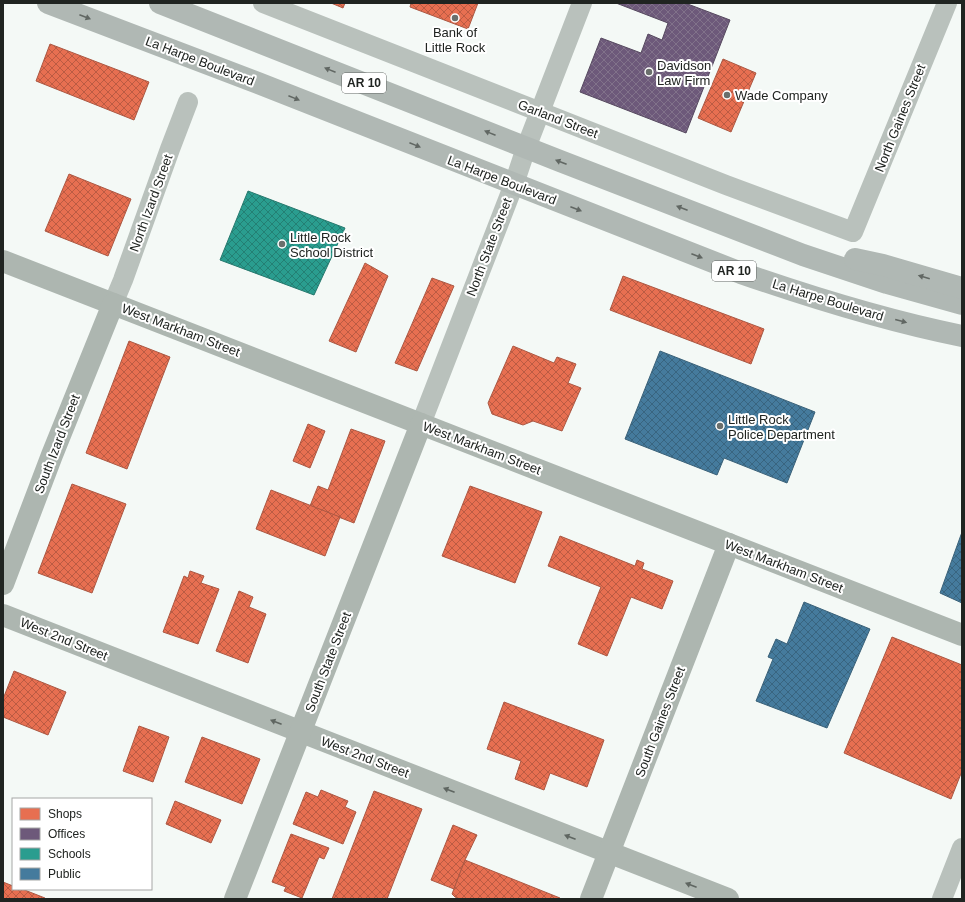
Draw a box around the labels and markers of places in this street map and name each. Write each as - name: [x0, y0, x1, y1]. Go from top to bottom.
- marker: Bank of Little Rock: [450, 13, 460, 23]
- place label: Bank of Little Rock: [425, 25, 486, 55]
- place label: Davidson Law Firm: [657, 58, 711, 88]
- marker: Davidson Law Firm: [644, 67, 654, 77]
- place label: Wade Company: [735, 88, 828, 103]
- marker: Wade Company: [722, 90, 732, 100]
- place label: Little Rock School District: [290, 230, 373, 260]
- marker: Little Rock School District: [277, 239, 287, 249]
- place label: Little Rock Police Department: [728, 412, 835, 442]
- marker: Little Rock Police Department: [715, 421, 725, 431]

